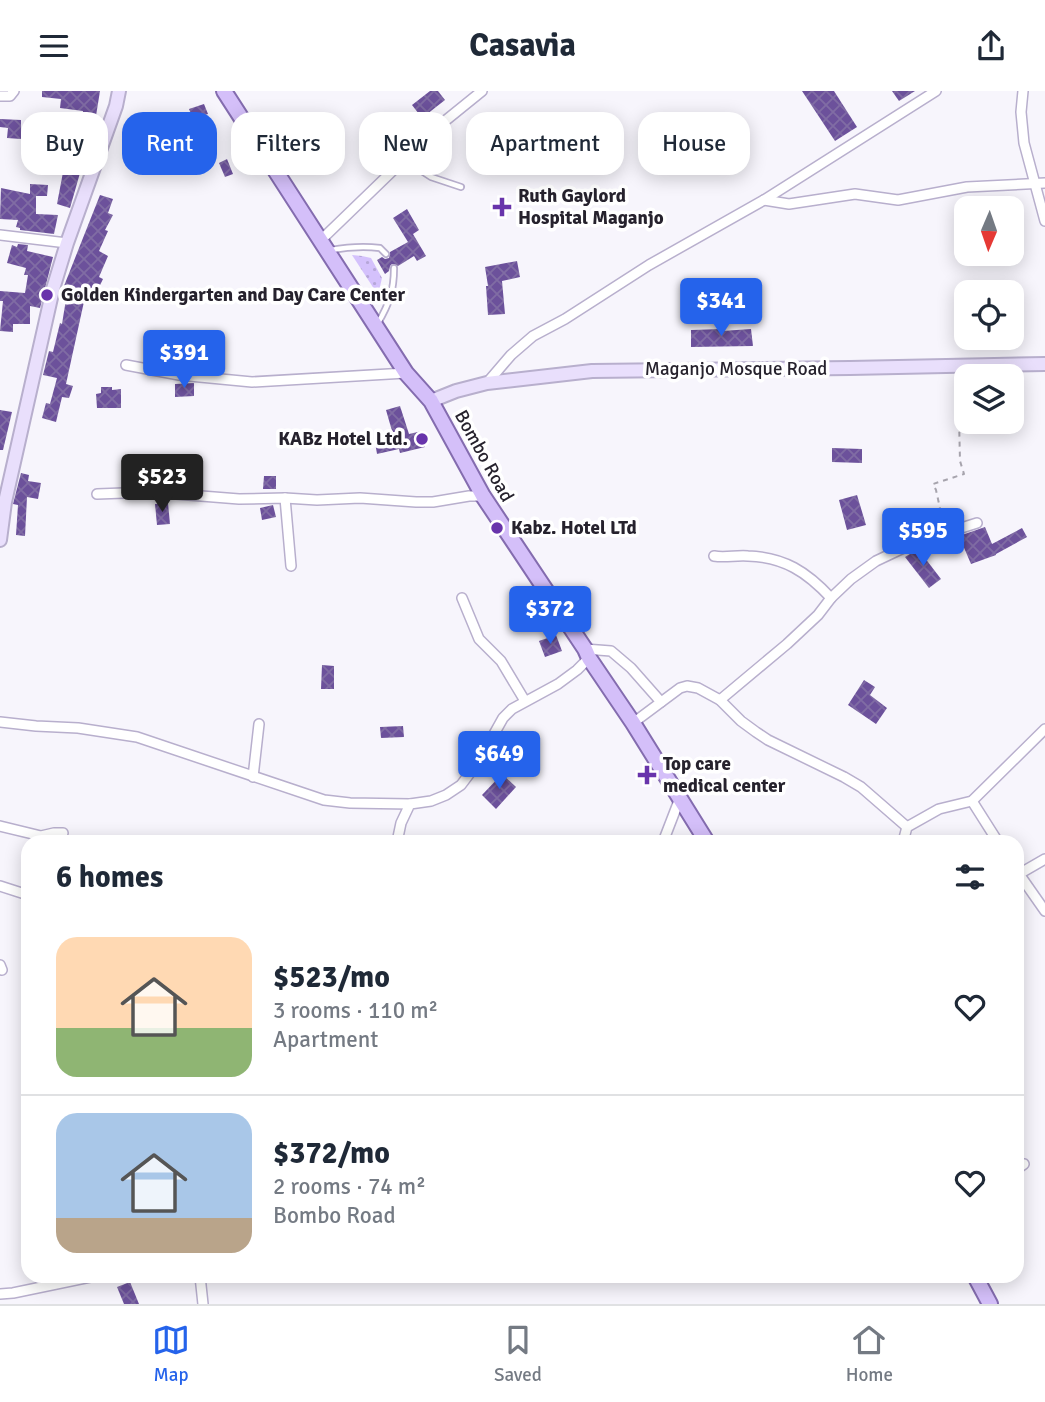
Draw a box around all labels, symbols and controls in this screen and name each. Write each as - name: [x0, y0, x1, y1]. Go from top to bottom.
- text: Casavia: [469, 26, 576, 65]
- icon: menu: [35, 27, 73, 65]
- icon: share: [972, 27, 1010, 65]
- chip: Buy: [21, 112, 108, 175]
- chip: Rent: [122, 112, 217, 175]
- chip: Filters: [231, 112, 345, 175]
- chip: New: [359, 112, 452, 175]
- chip: Apartment: [466, 112, 624, 175]
- chip: House: [638, 112, 750, 175]
- place label: Ruth Gaylord Hospital Maganjo: [518, 184, 664, 230]
- north arrow: [954, 196, 1024, 266]
- map controls: [954, 196, 1024, 434]
- marker: Ruth Gaylord Hospital Maganjo: [492, 197, 512, 217]
- pin: $341: [680, 279, 762, 338]
- button: locate: [954, 280, 1024, 350]
- place label: Golden Kindergarten and Day Care Center: [61, 283, 405, 307]
- text: $341: [696, 286, 746, 315]
- marker: Golden Kindergarten and Day Care Center: [39, 287, 55, 303]
- pin: $391: [143, 331, 225, 390]
- text: $391: [159, 338, 209, 367]
- street label: Maganjo Mosque Road: [645, 357, 827, 381]
- button: layers: [954, 364, 1024, 434]
- street label: Bombo Road: [449, 406, 519, 506]
- place label: KABz Hotel Ltd.: [278, 427, 408, 451]
- marker: KABz Hotel Ltd.: [414, 431, 430, 447]
- pin: $523: [121, 455, 203, 514]
- text: $523: [137, 462, 187, 491]
- pin: $595: [882, 509, 964, 568]
- place label: Kabz. Hotel LTd: [511, 516, 637, 540]
- text: $595: [898, 516, 948, 545]
- marker: Kabz. Hotel LTd: [489, 520, 505, 536]
- pin: $372: [509, 587, 591, 646]
- text: $372: [525, 594, 575, 623]
- pin: $649: [458, 731, 540, 791]
- text: $649: [474, 739, 524, 768]
- place label: Top care medical center: [663, 752, 786, 798]
- marker: Top care medical center: [637, 765, 657, 785]
- icon: filters: [951, 858, 989, 896]
- text: 6 homes: [56, 859, 163, 896]
- text: $523/mo: [273, 959, 390, 996]
- icon: home: [112, 965, 196, 1049]
- icon: heart: [951, 988, 989, 1026]
- text: 3 rooms · 110 m²: [273, 996, 438, 1025]
- text: Apartment: [273, 1025, 378, 1054]
- text: $372/mo: [273, 1135, 390, 1172]
- icon: home: [112, 1141, 196, 1225]
- icon: heart: [951, 1164, 989, 1202]
- text: 2 rooms · 74 m²: [273, 1172, 426, 1201]
- text: Bombo Road: [273, 1201, 396, 1230]
- tab: Map: [152, 1321, 190, 1387]
- tab: Saved: [494, 1321, 542, 1387]
- tab: Home: [846, 1321, 893, 1387]

